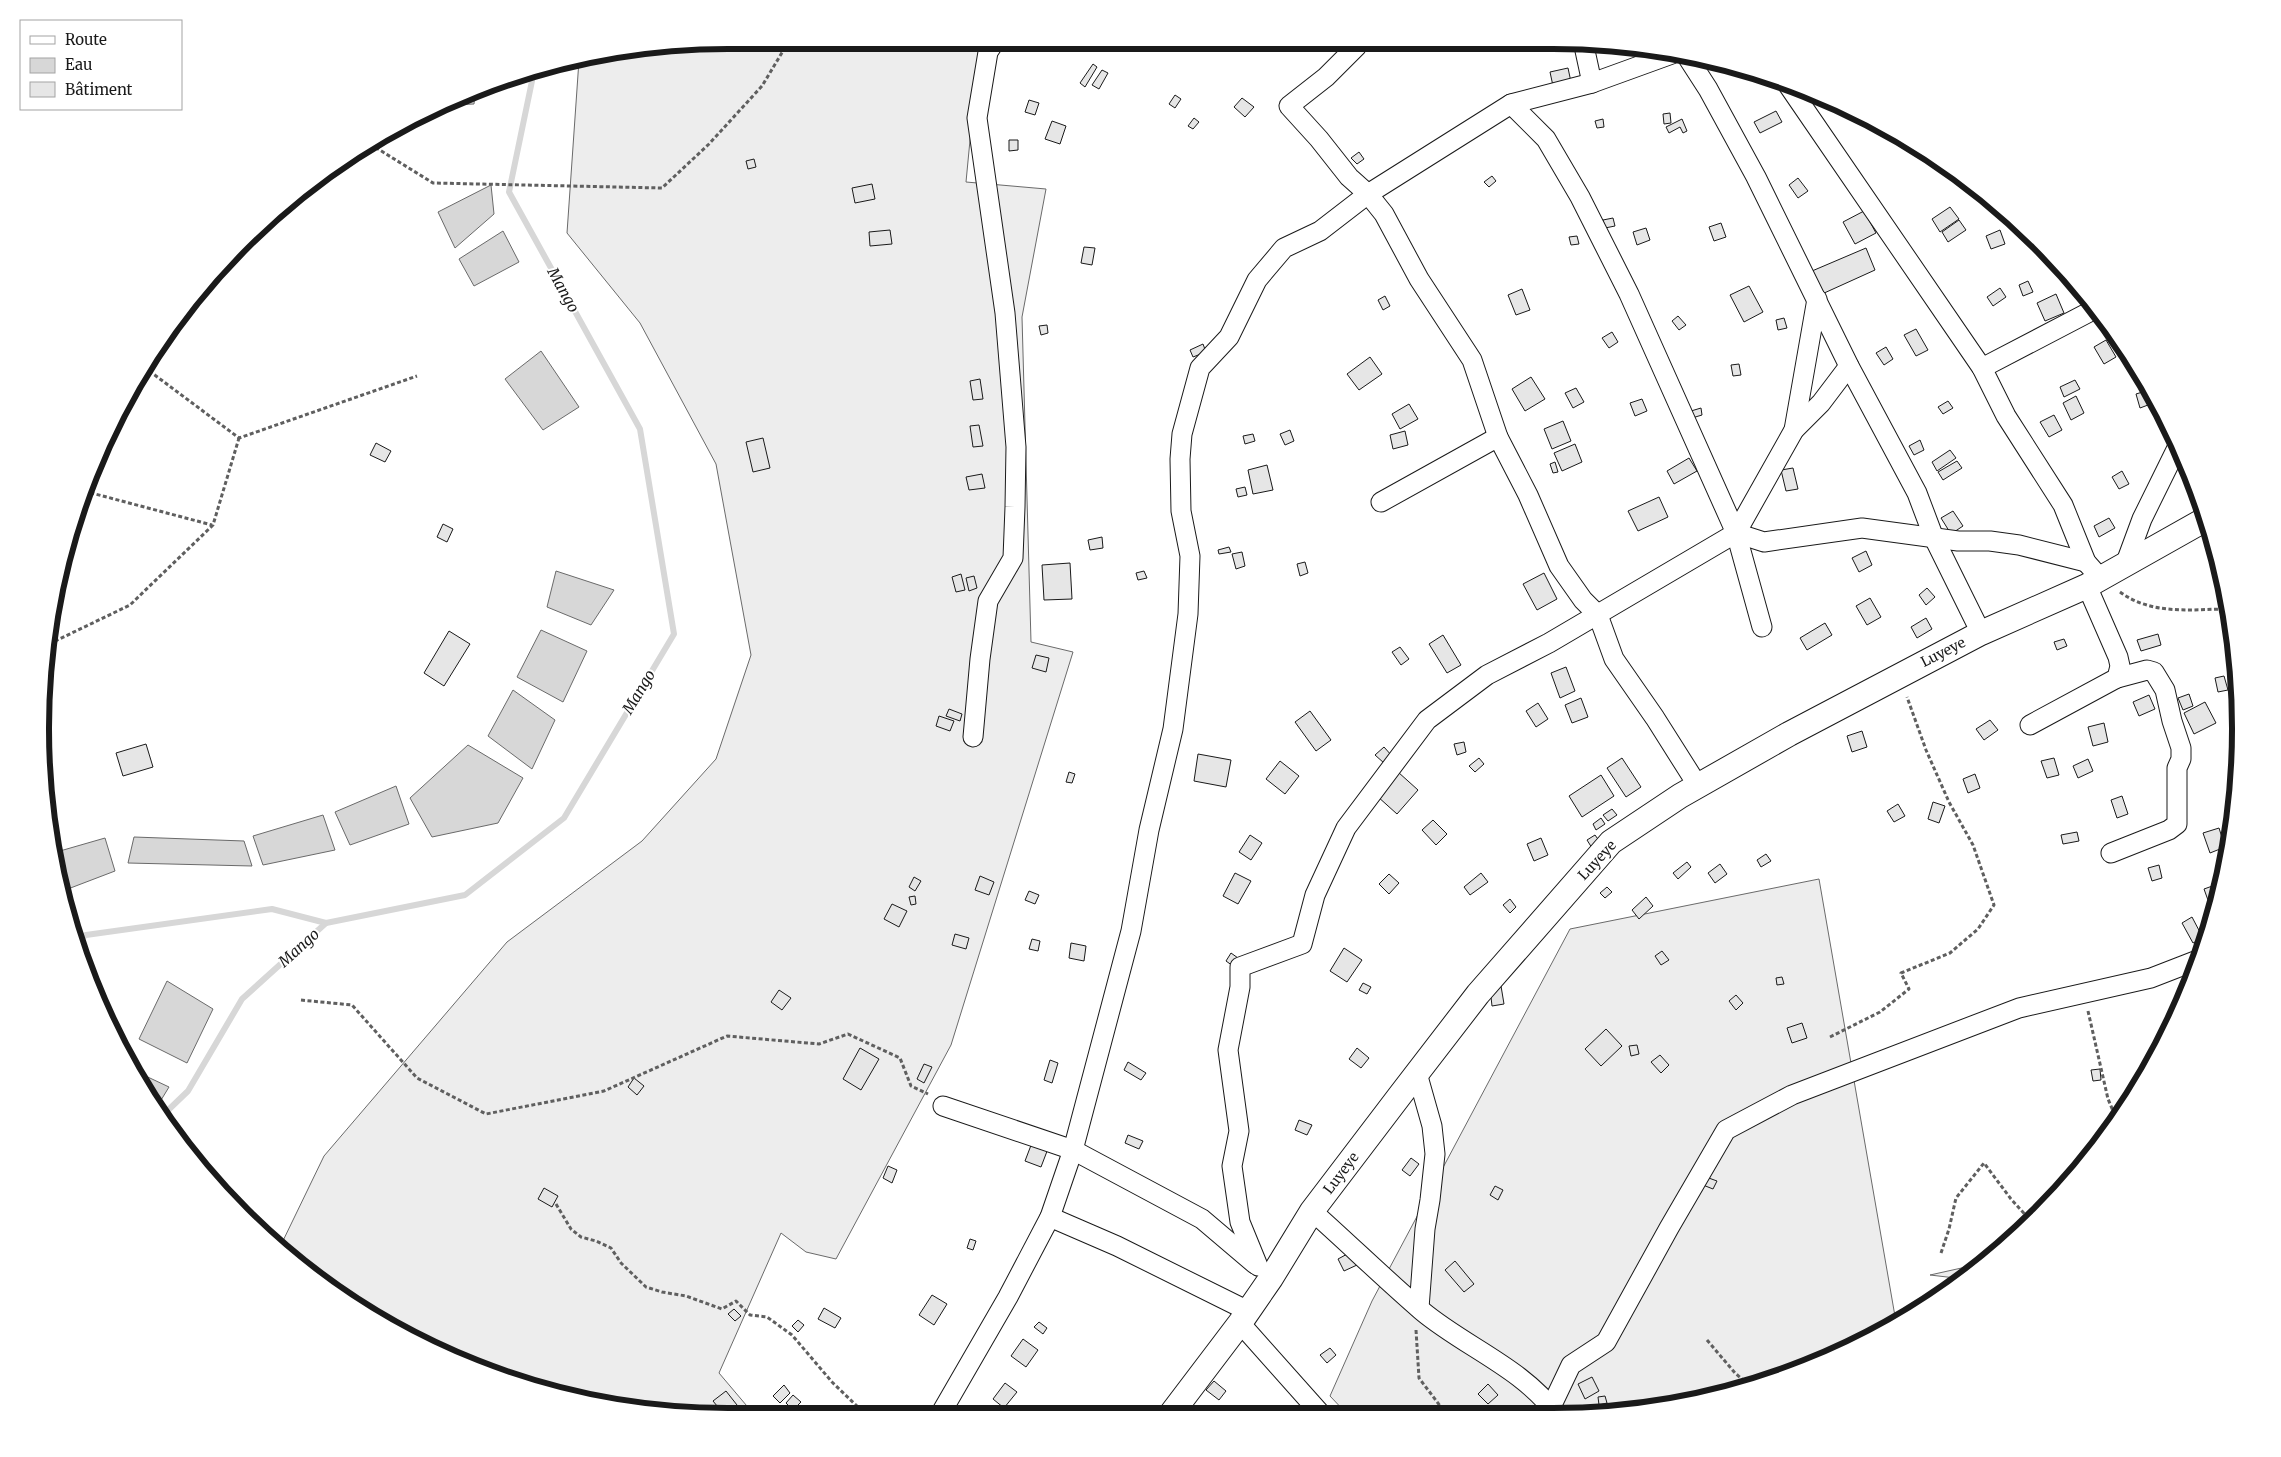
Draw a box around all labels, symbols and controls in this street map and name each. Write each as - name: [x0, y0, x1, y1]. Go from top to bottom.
- legend: [20, 20, 182, 110]
- text: Route: [65, 30, 107, 49]
- text: Eau: [65, 55, 92, 74]
- text: Bâtiment: [65, 80, 133, 99]
- water label: Mango: [543, 263, 583, 316]
- street label: Luyeye: [1918, 633, 1968, 671]
- water label: Mango: [617, 666, 659, 718]
- street label: Luyeye: [1574, 836, 1620, 884]
- water label: Mango: [274, 924, 323, 972]
- street label: Luyeye: [1319, 1149, 1363, 1197]

